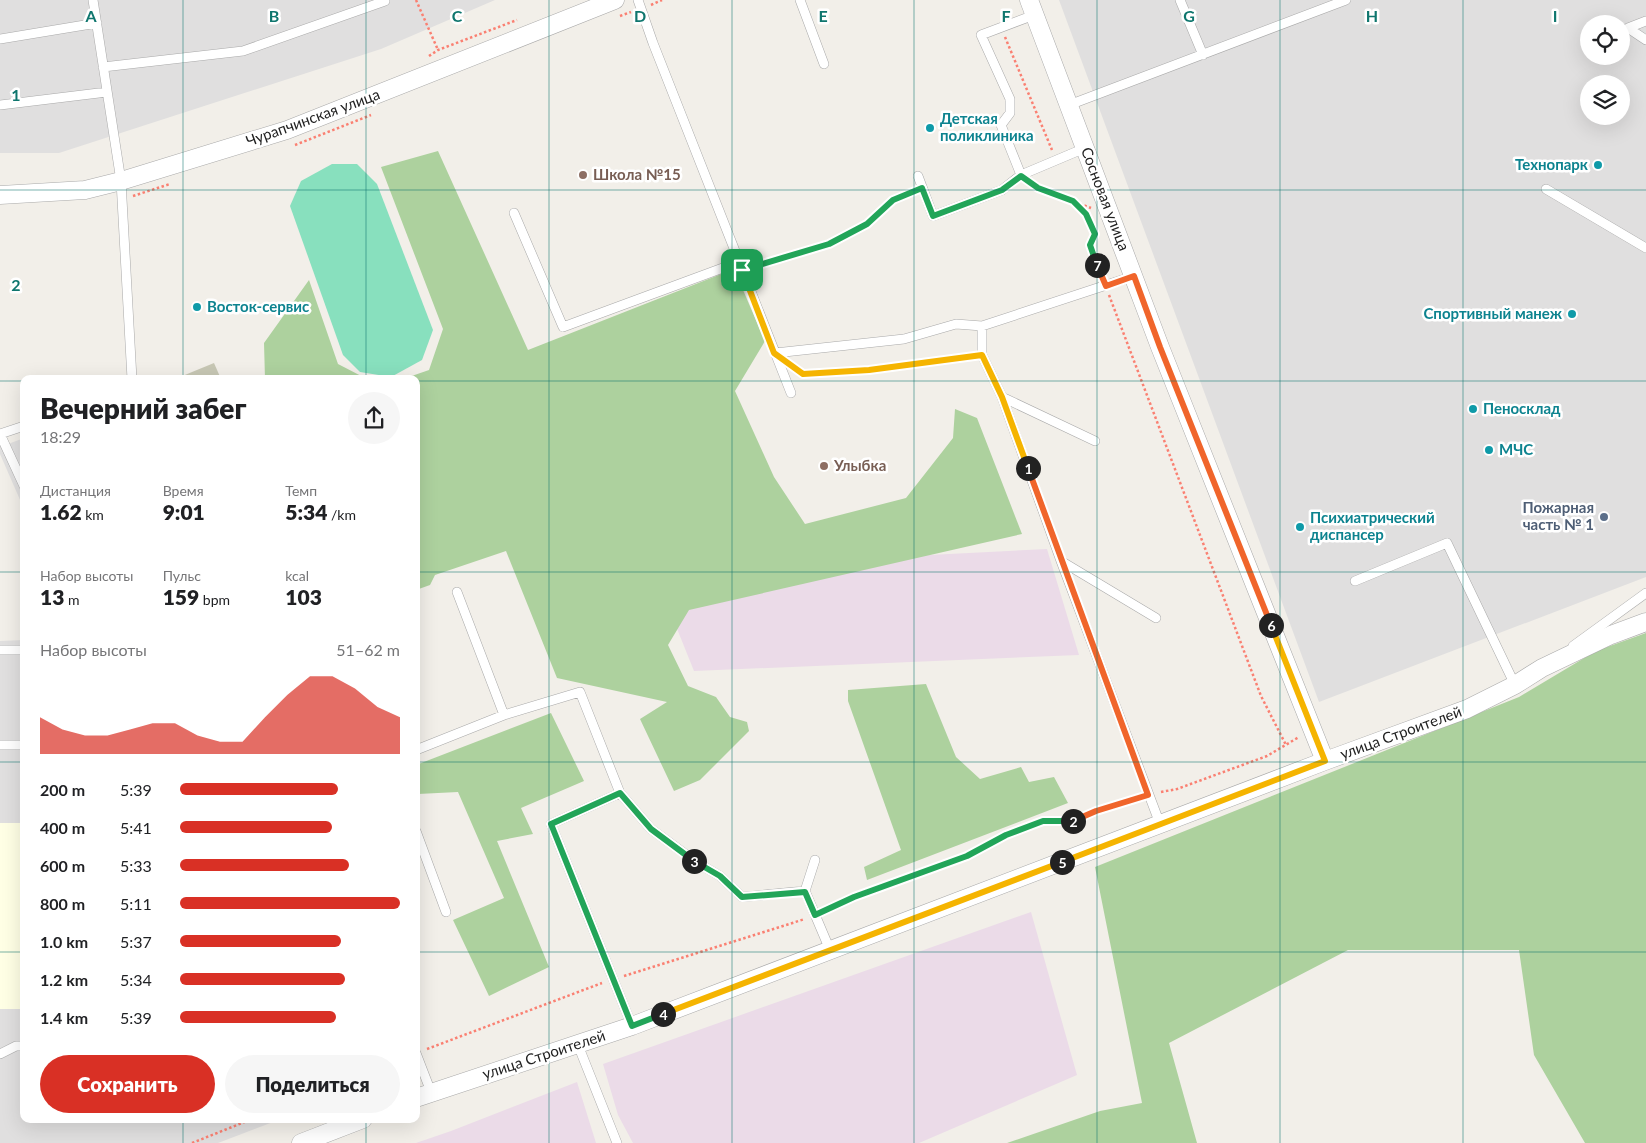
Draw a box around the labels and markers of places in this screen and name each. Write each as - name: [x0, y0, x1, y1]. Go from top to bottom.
- place label: Детская поликлиника: [940, 109, 1034, 144]
- marker: Детская поликлиника: [924, 122, 936, 134]
- place label: Технопарк: [1515, 155, 1589, 173]
- marker: Технопарк: [1592, 159, 1604, 171]
- place label: Школа №15: [593, 165, 681, 183]
- marker: Школа №15: [577, 169, 589, 181]
- pin: [721, 249, 763, 291]
- pin: 7: [1084, 252, 1110, 278]
- place label: Восток-сервис: [207, 297, 309, 315]
- marker: Восток-сервис: [191, 301, 203, 313]
- place label: Спортивный манеж: [1423, 304, 1563, 322]
- marker: Спортивный манеж: [1566, 308, 1578, 320]
- place label: Пеносклад: [1483, 399, 1561, 417]
- marker: Пеносклад: [1467, 403, 1479, 415]
- place label: МЧС: [1499, 440, 1533, 458]
- marker: МЧС: [1483, 444, 1495, 456]
- place label: Улыбка: [833, 456, 886, 474]
- pin: 1: [1016, 456, 1040, 480]
- marker: Улыбка: [818, 460, 830, 472]
- place label: Пожарная часть № 1: [1523, 498, 1594, 533]
- place label: Психиатрический диспансер: [1310, 508, 1435, 543]
- marker: Пожарная часть № 1: [1598, 511, 1610, 523]
- marker: Психиатрический диспансер: [1294, 521, 1306, 533]
- pin: 6: [1258, 612, 1284, 638]
- pin: 2: [1060, 808, 1086, 834]
- pin: 3: [682, 848, 706, 874]
- pin: 5: [1050, 850, 1074, 874]
- pin: 4: [650, 1002, 676, 1026]

